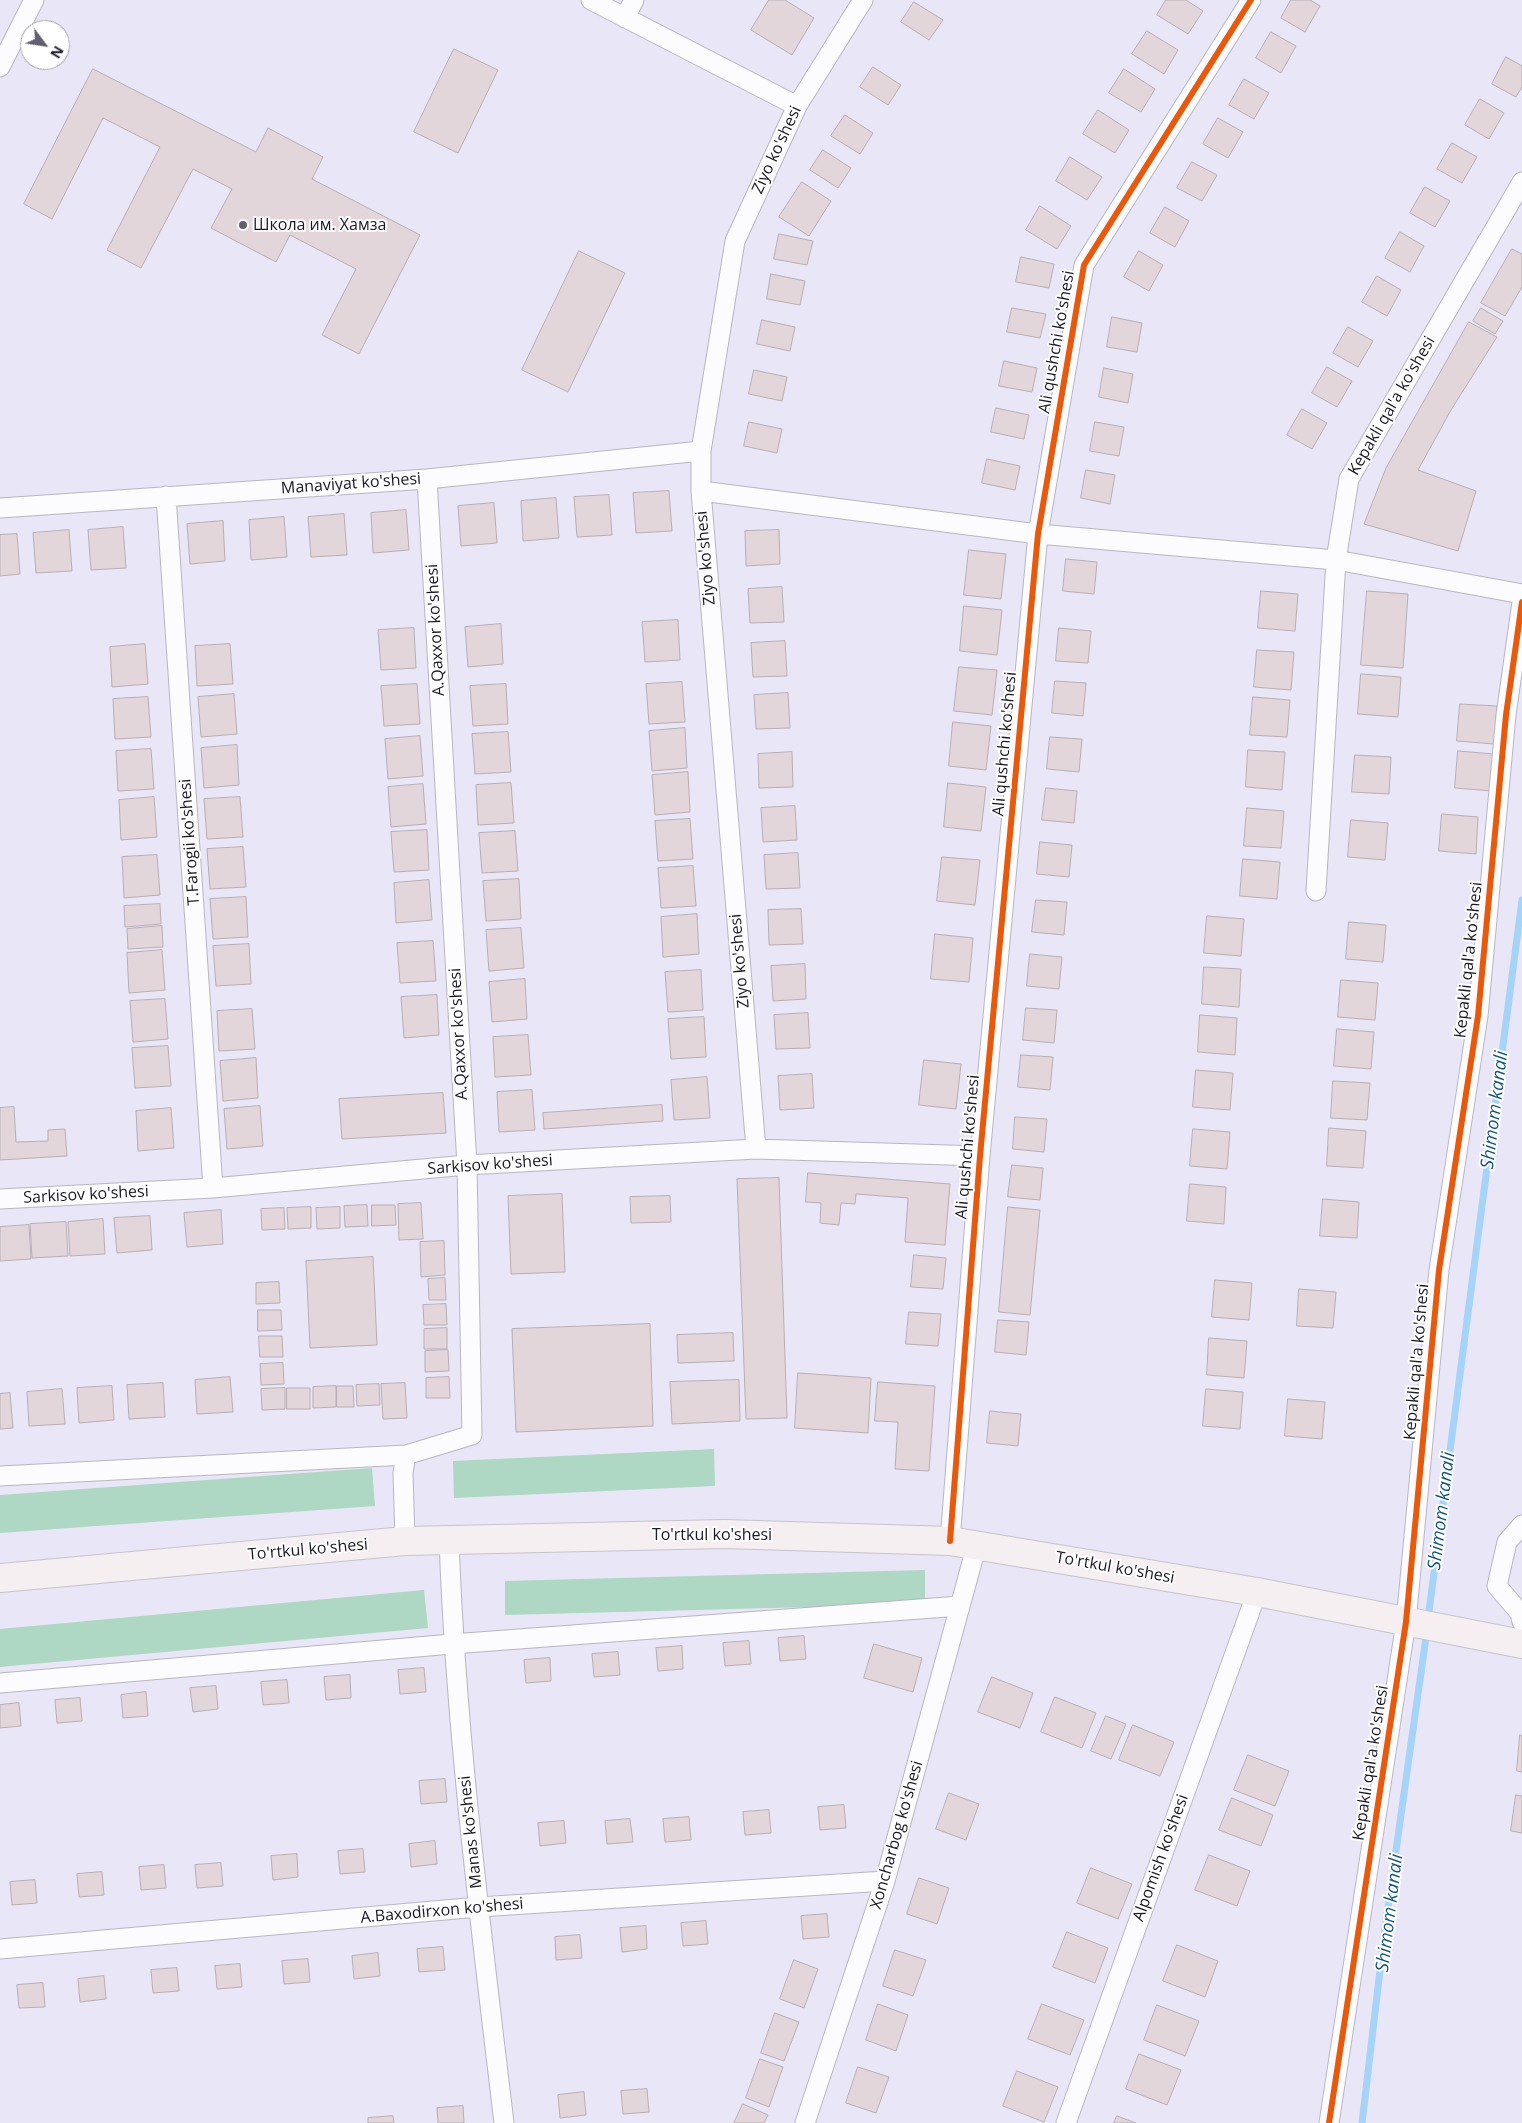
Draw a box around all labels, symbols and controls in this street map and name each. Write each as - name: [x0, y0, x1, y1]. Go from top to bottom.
- north arrow: [20, 20, 70, 70]
- text: N: [46, 43, 69, 62]
- street label: Ziyo ko'shesi: [748, 103, 806, 197]
- place label: Школа им. Хамза: [253, 215, 386, 235]
- marker: Школа им. Хамза: [237, 219, 249, 231]
- street label: Ali qushchi ko'shesi: [1035, 269, 1079, 415]
- street label: Kepakli qal'a ko'shesi: [1344, 333, 1440, 479]
- street label: Manaviyat ko'shesi: [280, 470, 422, 498]
- street label: Ziyo ko'shesi: [692, 510, 720, 606]
- street label: A.Qaxxor ko'shesi: [423, 563, 449, 697]
- street label: Ali qushchi ko'shesi: [989, 671, 1021, 817]
- street label: T.Farogii ko'shesi: [176, 778, 204, 906]
- street label: Kepakli qal'a ko'shesi: [1451, 881, 1487, 1039]
- street label: Ziyo ko'shesi: [726, 913, 754, 1009]
- street label: A.Qaxxor ko'shesi: [446, 967, 472, 1101]
- water label: Shimom kanali: [1477, 1050, 1513, 1170]
- street label: Ali qushchi ko'shesi: [952, 1074, 984, 1220]
- street label: Sarkisov ko'shesi: [427, 1151, 553, 1179]
- street label: Sarkisov ko'shesi: [23, 1182, 149, 1208]
- street label: Kepakli qal'a ko'shesi: [1401, 1283, 1433, 1441]
- water label: Shimom kanali: [1424, 1451, 1460, 1571]
- street label: To'rtkul ko'shesi: [652, 1525, 772, 1545]
- street label: To'rtkul ko'shesi: [247, 1535, 369, 1565]
- street label: To'rtkul ko'shesi: [1054, 1548, 1176, 1588]
- street label: Kepakli qal'a ko'shesi: [1349, 1684, 1393, 1842]
- street label: Xoncharbog ko'shesi: [867, 1759, 927, 1911]
- street label: Manas ko'shesi: [456, 1775, 486, 1889]
- street label: Alpomish ko'shesi: [1129, 1792, 1193, 1924]
- water label: Shimom kanali: [1372, 1853, 1408, 1973]
- street label: A.Baxodirxon ko'shesi: [360, 1894, 524, 1928]

